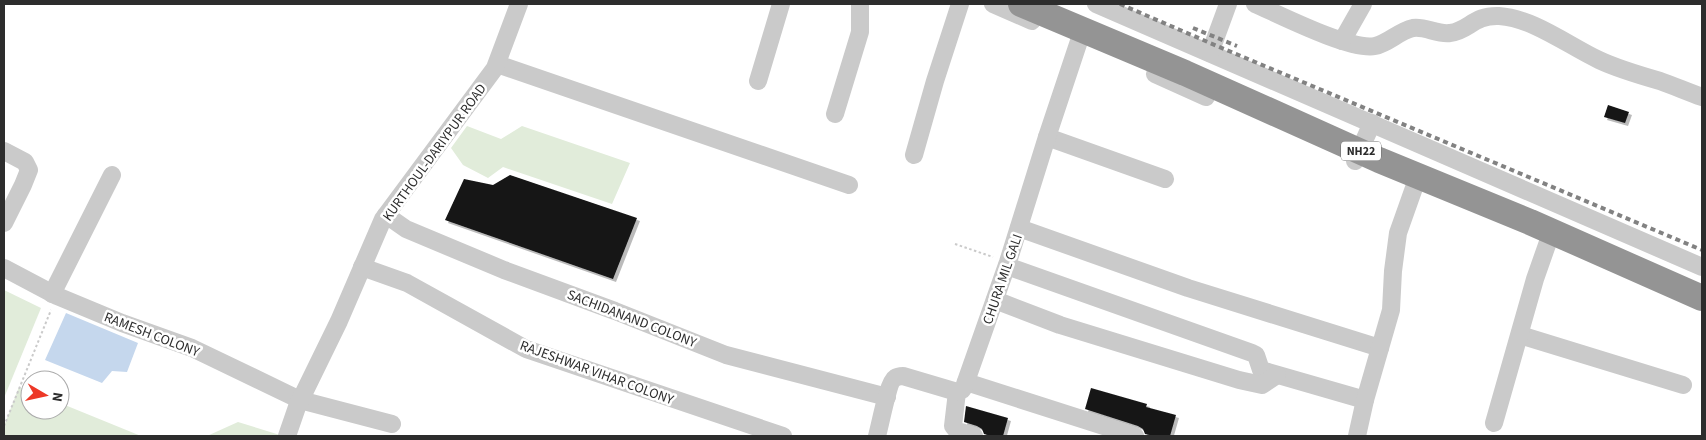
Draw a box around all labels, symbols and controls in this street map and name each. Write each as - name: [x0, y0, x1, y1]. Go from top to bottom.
- street label: KURTHOUL-DARIYPUR ROAD: [378, 80, 492, 225]
- road number: NH22: [1341, 142, 1381, 160]
- street label: CHURA MIL GALI: [978, 231, 1028, 327]
- street label: SACHIDANAND COLONY: [564, 285, 700, 353]
- street label: RAMESH COLONY: [101, 308, 203, 362]
- street label: RAJESHWAR VIHAR COLONY: [517, 336, 677, 410]
- north arrow: [20, 370, 70, 420]
- text: N: [46, 391, 67, 403]

